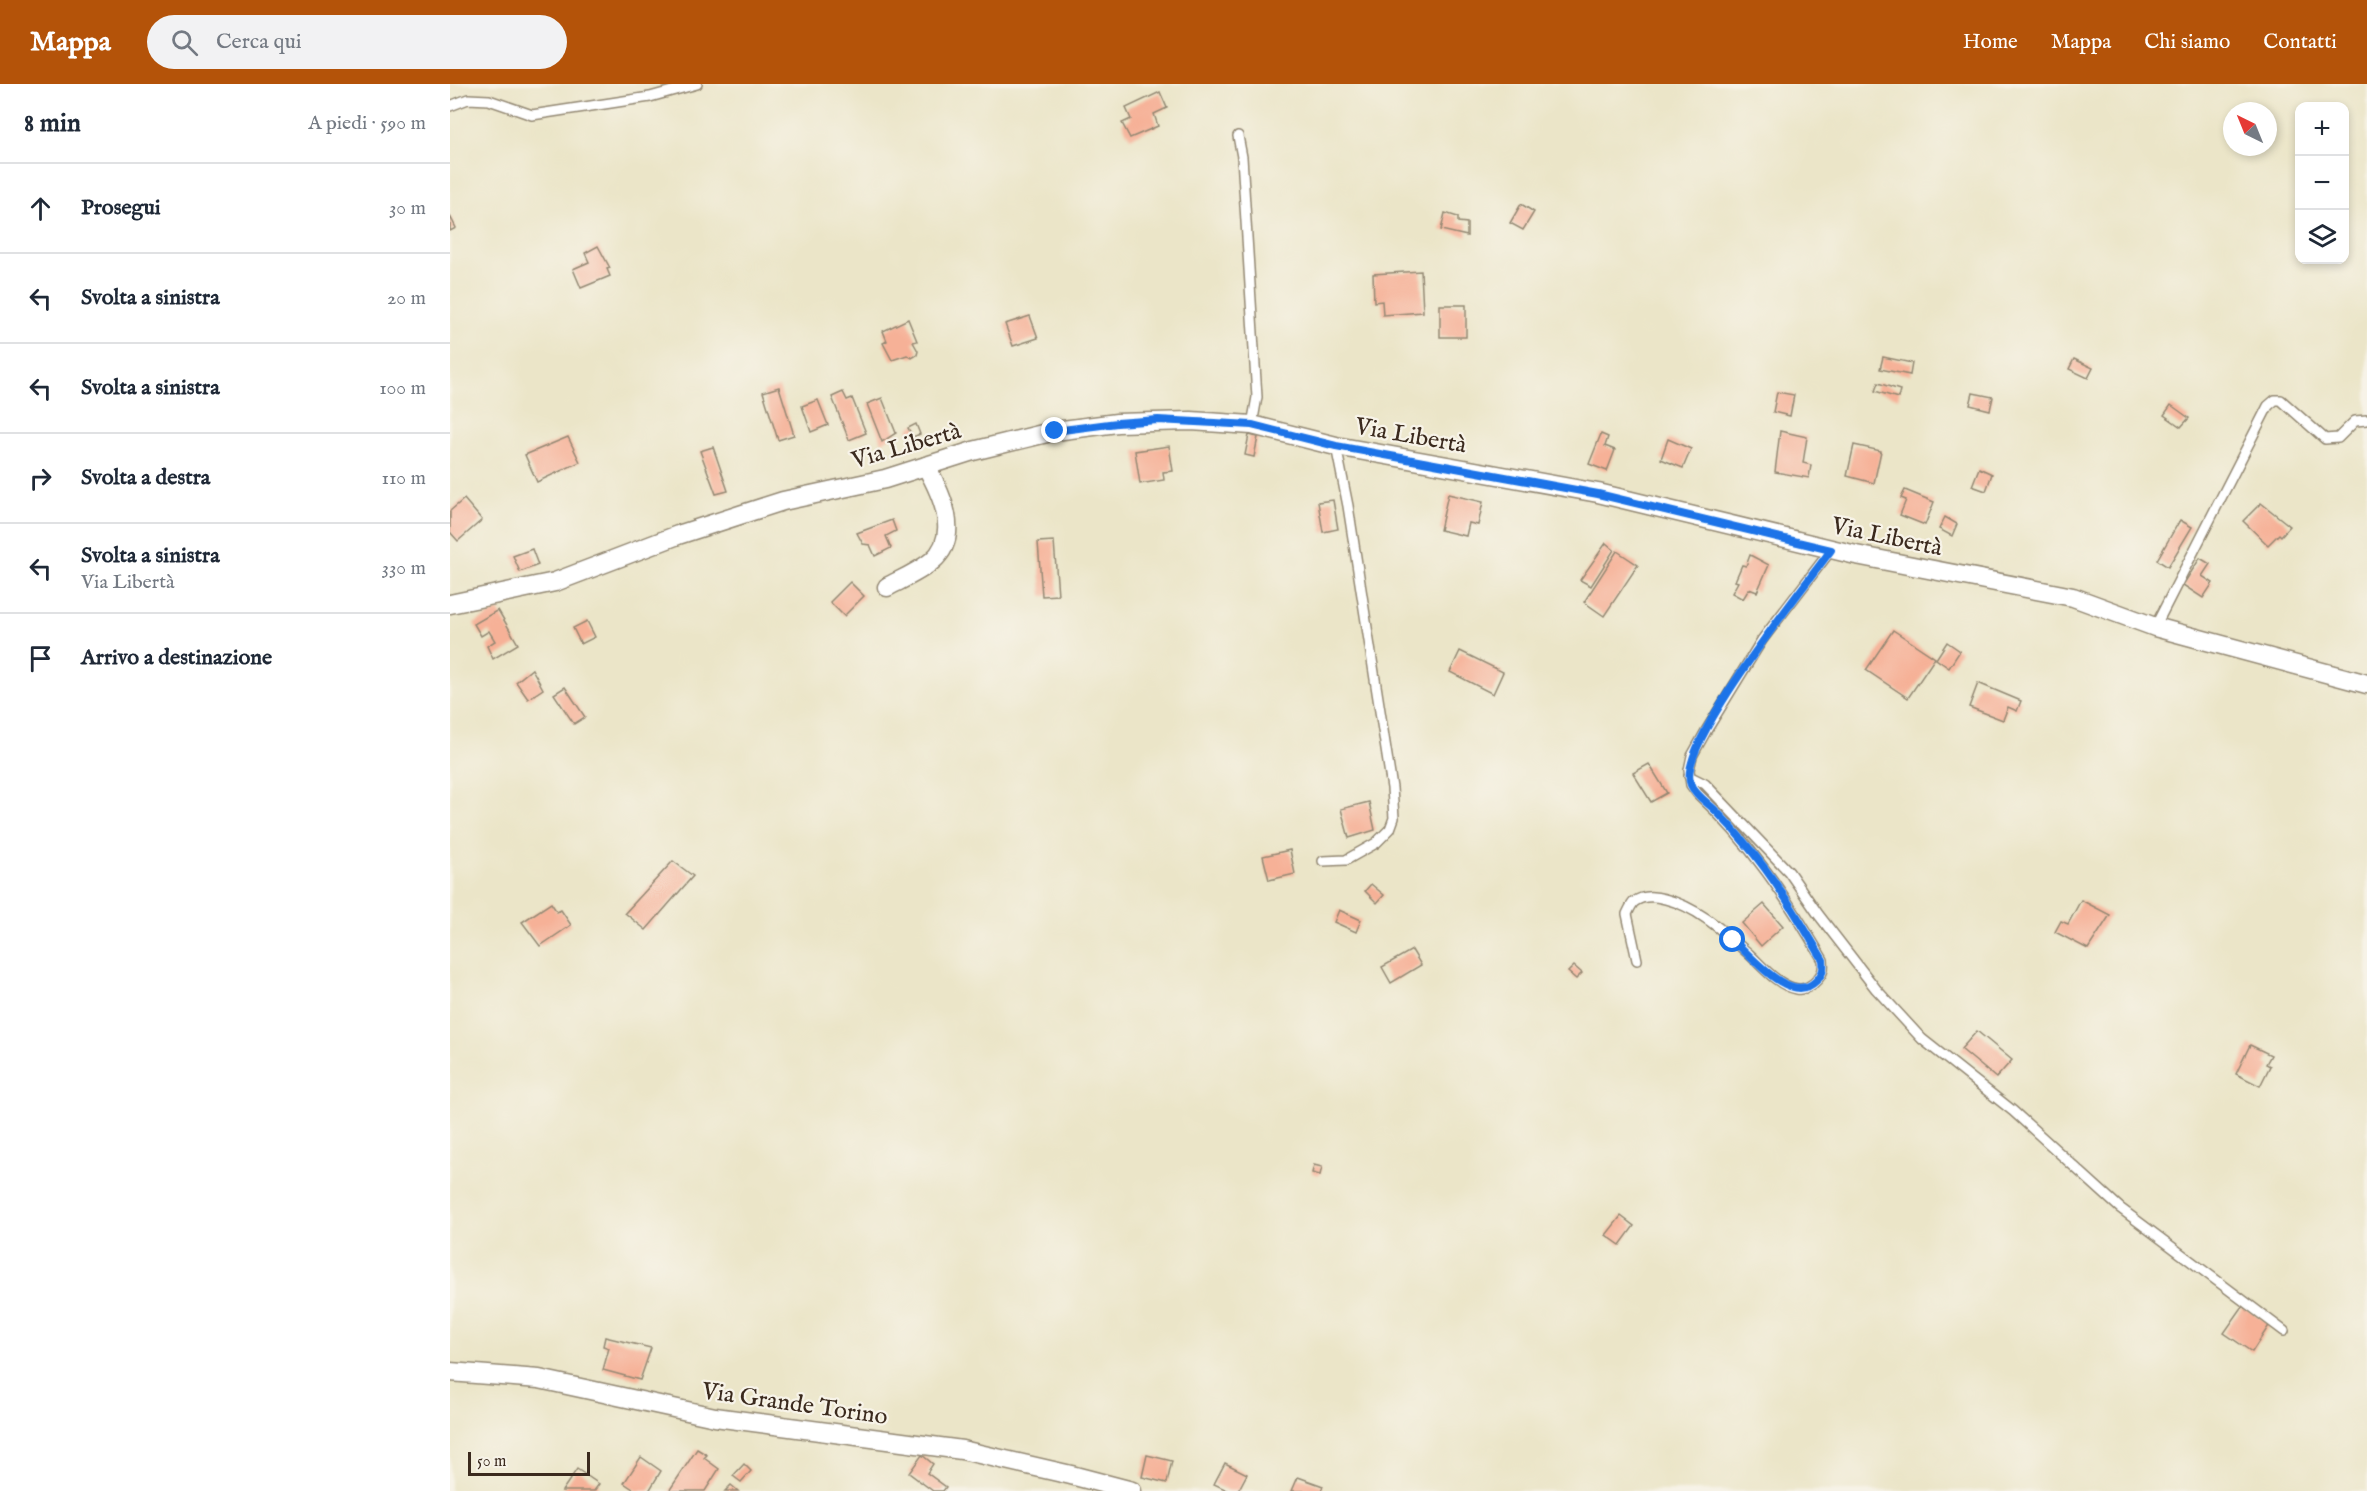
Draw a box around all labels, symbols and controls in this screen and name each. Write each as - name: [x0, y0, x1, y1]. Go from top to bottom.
- search box: [147, 15, 567, 69]
- text: Mappa: [30, 25, 111, 60]
- icon: search: [168, 26, 201, 59]
- text: Cerca qui: [216, 28, 302, 56]
- text: Home: [1963, 29, 2018, 56]
- text: Mappa: [2051, 29, 2111, 56]
- text: Chi siamo: [2144, 29, 2230, 56]
- text: Contatti: [2263, 29, 2337, 56]
- north arrow: [2223, 102, 2277, 156]
- map controls: [2295, 102, 2349, 264]
- button: +: [2295, 102, 2349, 156]
- text: 8 min: [24, 107, 81, 140]
- text: A piedi · 590 m: [308, 111, 426, 136]
- button: −: [2295, 156, 2349, 210]
- icon: ahead: [24, 192, 57, 225]
- text: Prosegui: [81, 194, 161, 222]
- text: 30 m: [389, 196, 426, 221]
- button: layers: [2295, 210, 2349, 264]
- icon: left: [24, 282, 57, 315]
- text: Svolta a sinistra: [81, 284, 220, 312]
- text: 20 m: [387, 286, 426, 311]
- icon: left: [24, 372, 57, 405]
- text: Svolta a sinistra: [81, 374, 220, 402]
- text: 100 m: [379, 376, 426, 401]
- street label: Via Libertà: [1352, 411, 1469, 462]
- street label: Via Libertà: [847, 416, 965, 477]
- route end: [1041, 417, 1067, 443]
- icon: right: [24, 462, 57, 495]
- text: Svolta a destra: [81, 464, 210, 492]
- text: 110 m: [382, 466, 426, 491]
- street label: Via Libertà: [1828, 510, 1945, 564]
- text: Svolta a sinistra: [81, 542, 220, 570]
- icon: left: [24, 552, 57, 585]
- text: 330 m: [381, 556, 426, 581]
- text: Via Libertà: [81, 570, 175, 595]
- icon: arrive: [24, 642, 57, 675]
- text: Arrivo a destinazione: [81, 644, 272, 672]
- route start: [1719, 926, 1745, 952]
- street label: Via Grande Torino: [699, 1376, 890, 1433]
- scale bar: [468, 1449, 590, 1476]
- text: 50 m: [477, 1452, 506, 1472]

